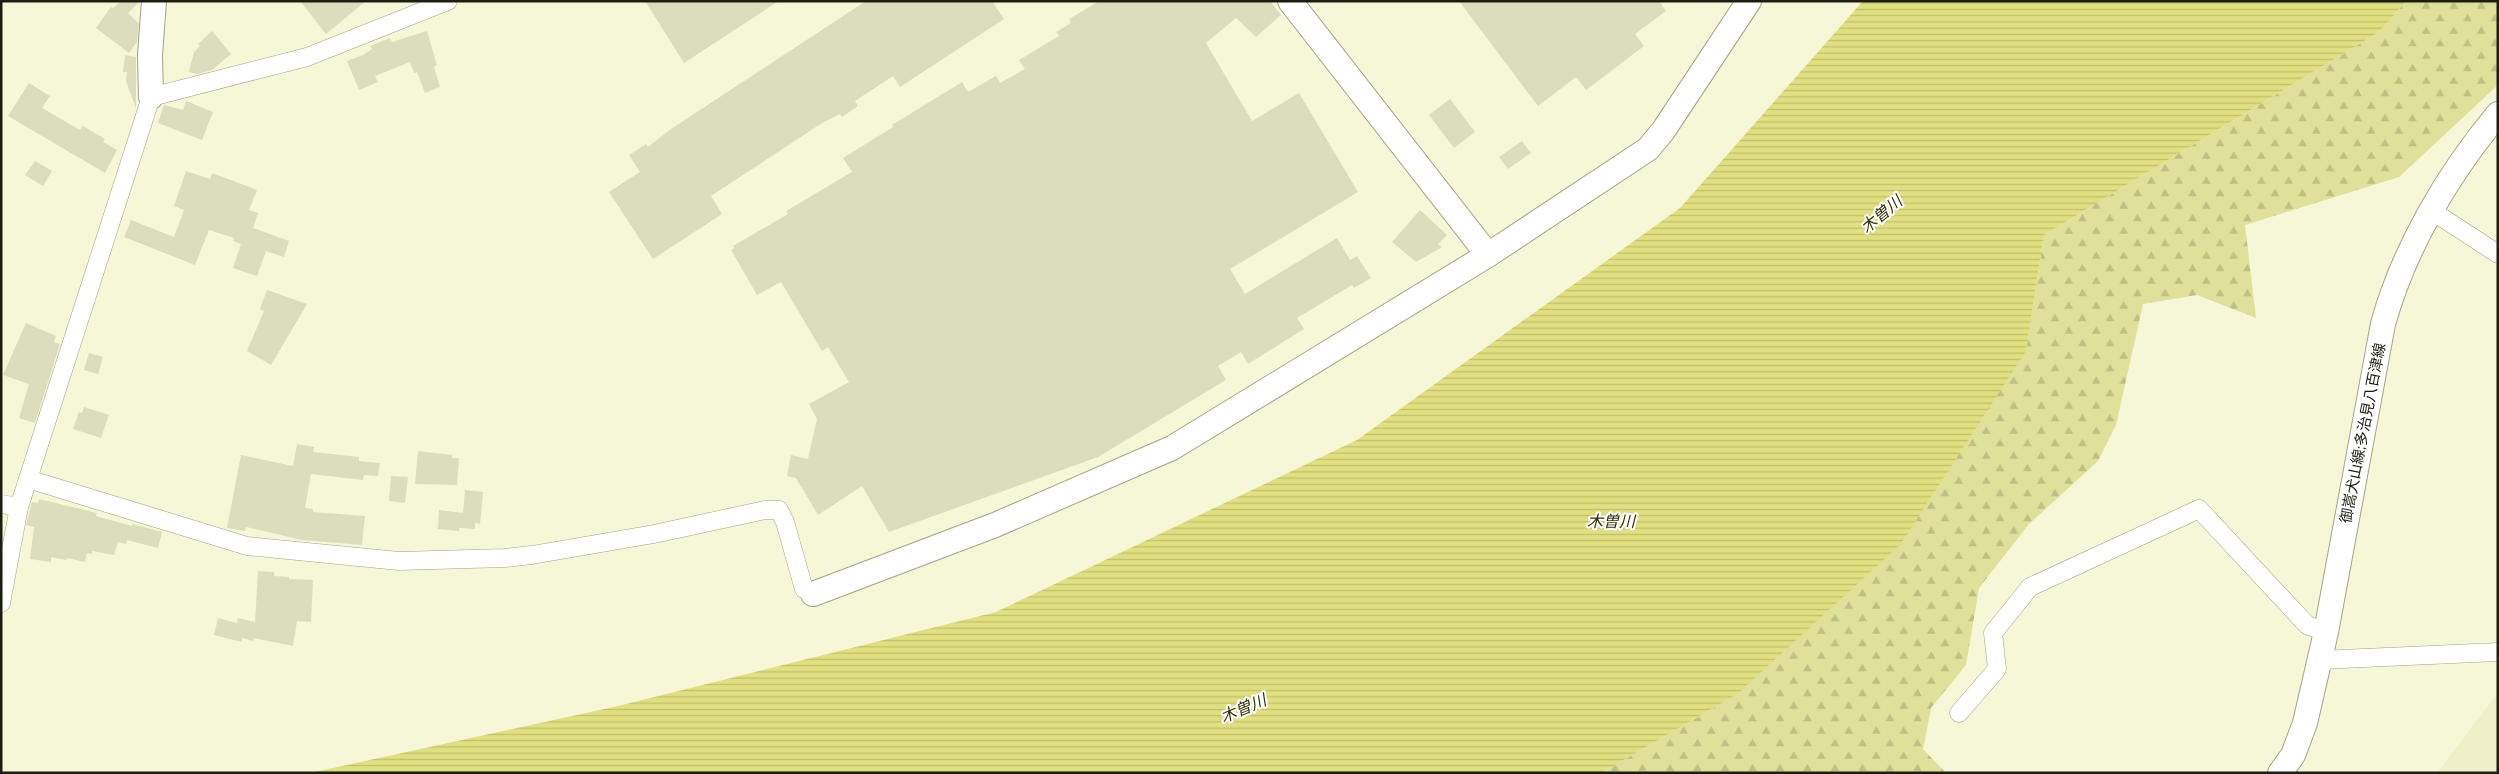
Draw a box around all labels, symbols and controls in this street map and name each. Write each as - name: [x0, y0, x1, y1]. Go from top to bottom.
- water label: 木曽川: [1856, 190, 1909, 239]
- street label: 御嵩犬山線;多治見八百津線: [2336, 341, 2390, 525]
- water label: 木曽川: [1587, 511, 1637, 533]
- water label: 木曽川: [1217, 689, 1272, 728]

